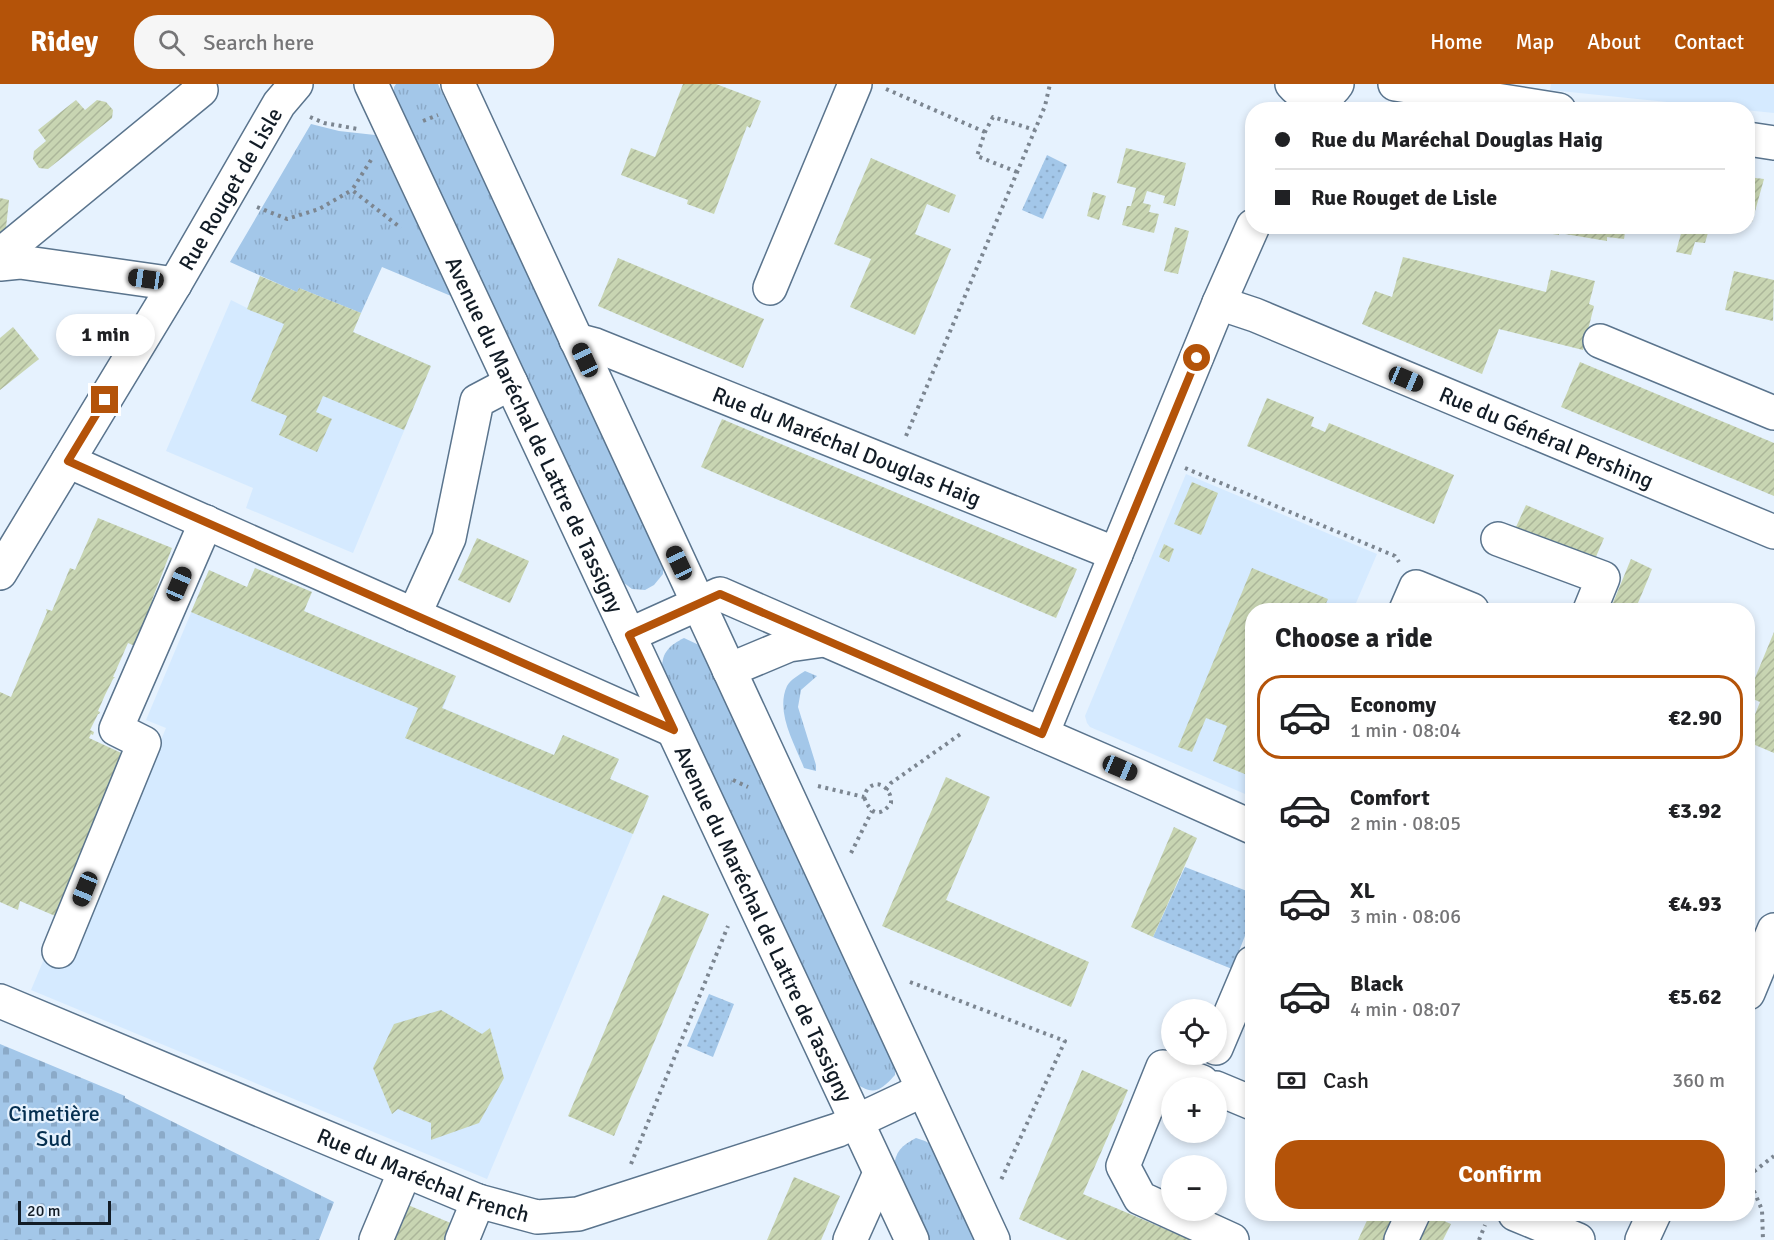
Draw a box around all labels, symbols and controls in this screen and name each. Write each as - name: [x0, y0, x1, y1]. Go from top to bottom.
- search box: [134, 15, 554, 69]
- text: Ridey: [30, 25, 98, 59]
- icon: search: [155, 26, 188, 59]
- text: Search here: [203, 29, 314, 56]
- text: Home: [1430, 29, 1483, 55]
- text: Map: [1516, 29, 1554, 55]
- text: About: [1587, 29, 1641, 55]
- text: Contact: [1674, 29, 1744, 55]
- street label: Rue Rouget de Lisle: [173, 103, 288, 275]
- text: Rue du Maréchal Douglas Haig: [1311, 126, 1603, 153]
- text: Rue Rouget de Lisle: [1311, 184, 1497, 211]
- street label: Avenue du Maréchal de Lattre de Tassigny: [440, 252, 630, 618]
- car: [127, 268, 165, 290]
- callout: 1 min: [56, 313, 154, 355]
- text: 1 min: [81, 322, 130, 347]
- car: [569, 340, 601, 380]
- route start: [1183, 344, 1210, 371]
- car: [1386, 364, 1426, 394]
- street label: Rue du Maréchal Douglas Haig: [709, 381, 985, 512]
- street label: Rue du Général Pershing: [1435, 381, 1658, 494]
- route end: [91, 386, 118, 413]
- car: [663, 543, 695, 583]
- car: [164, 564, 194, 604]
- text: Choose a ride: [1275, 622, 1433, 655]
- icon: car: [1278, 690, 1332, 744]
- text: Economy: [1350, 691, 1436, 718]
- text: €2.90: [1668, 704, 1722, 731]
- text: 1 min · 08:04: [1350, 718, 1461, 743]
- street label: Avenue du Maréchal de Lattre de Tassigny: [669, 741, 859, 1107]
- car: [1100, 753, 1140, 783]
- icon: car: [1278, 783, 1332, 837]
- text: Comfort: [1350, 784, 1430, 811]
- text: €3.92: [1668, 797, 1722, 824]
- text: 2 min · 08:05: [1350, 811, 1461, 836]
- car: [70, 869, 100, 909]
- icon: car: [1278, 876, 1332, 930]
- text: XL: [1350, 877, 1375, 904]
- text: €4.93: [1668, 890, 1722, 917]
- text: 3 min · 08:06: [1350, 904, 1461, 929]
- icon: car: [1278, 969, 1332, 1023]
- text: Black: [1350, 970, 1404, 997]
- text: €5.62: [1668, 983, 1722, 1010]
- text: 4 min · 08:07: [1350, 997, 1461, 1022]
- map controls: [1161, 999, 1227, 1221]
- button: locate: [1161, 999, 1227, 1065]
- icon: cash: [1275, 1064, 1308, 1097]
- text: Cash: [1323, 1067, 1369, 1094]
- text: 360 m: [1672, 1068, 1725, 1093]
- button: +: [1161, 1077, 1227, 1143]
- park label: Cimetière Sud: [8, 1100, 100, 1152]
- street label: Rue du Maréchal French: [313, 1122, 532, 1228]
- button: Confirm: [1275, 1140, 1725, 1209]
- button: −: [1161, 1155, 1227, 1221]
- scale bar: [18, 1198, 111, 1226]
- text: 20 m: [27, 1201, 61, 1221]

